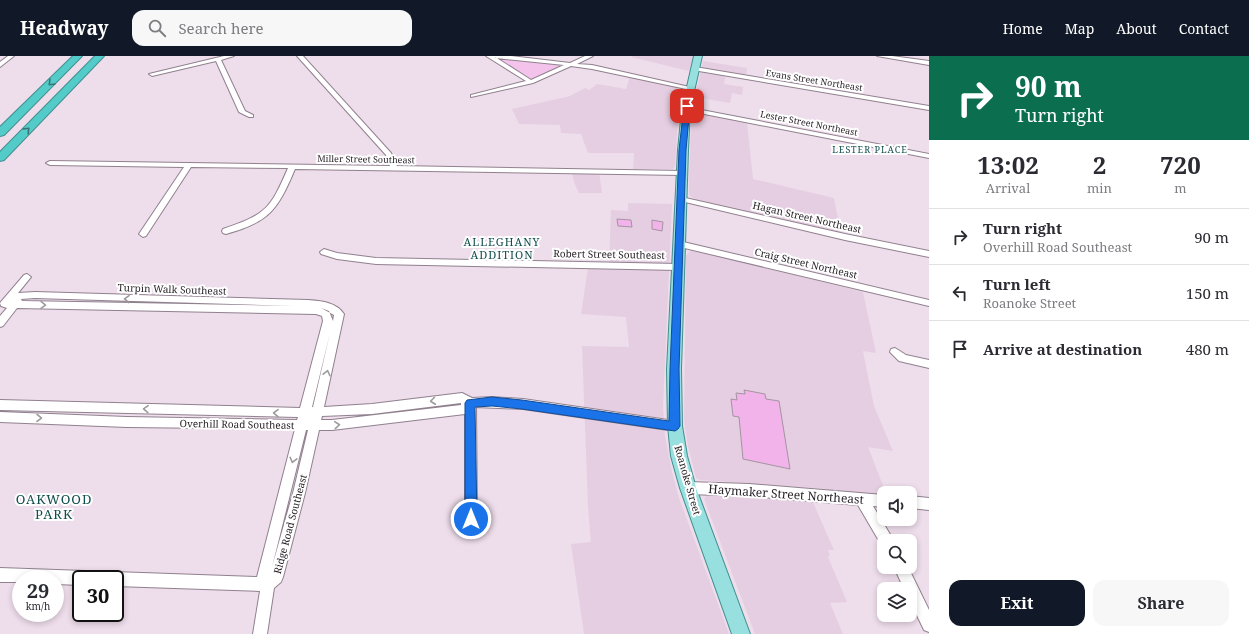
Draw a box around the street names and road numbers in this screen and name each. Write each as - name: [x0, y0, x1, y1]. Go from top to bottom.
- street label: Evans Street Northeast: [765, 66, 863, 94]
- street label: Lester Street Northeast: [759, 107, 859, 139]
- street label: Miller Street Southeast: [317, 152, 415, 166]
- street label: Hagan Street Northeast: [751, 198, 863, 236]
- street label: Craig Street Northeast: [753, 244, 859, 282]
- street label: Robert Street Southeast: [553, 246, 665, 262]
- street label: Turpin Walk Southeast: [117, 280, 227, 298]
- street label: Overhill Road Southeast: [180, 416, 295, 432]
- street label: Roanoke Street: [671, 444, 705, 517]
- street label: Ridge Road Southeast: [270, 472, 310, 575]
- street label: Haymaker Street Northeast: [708, 480, 864, 508]

